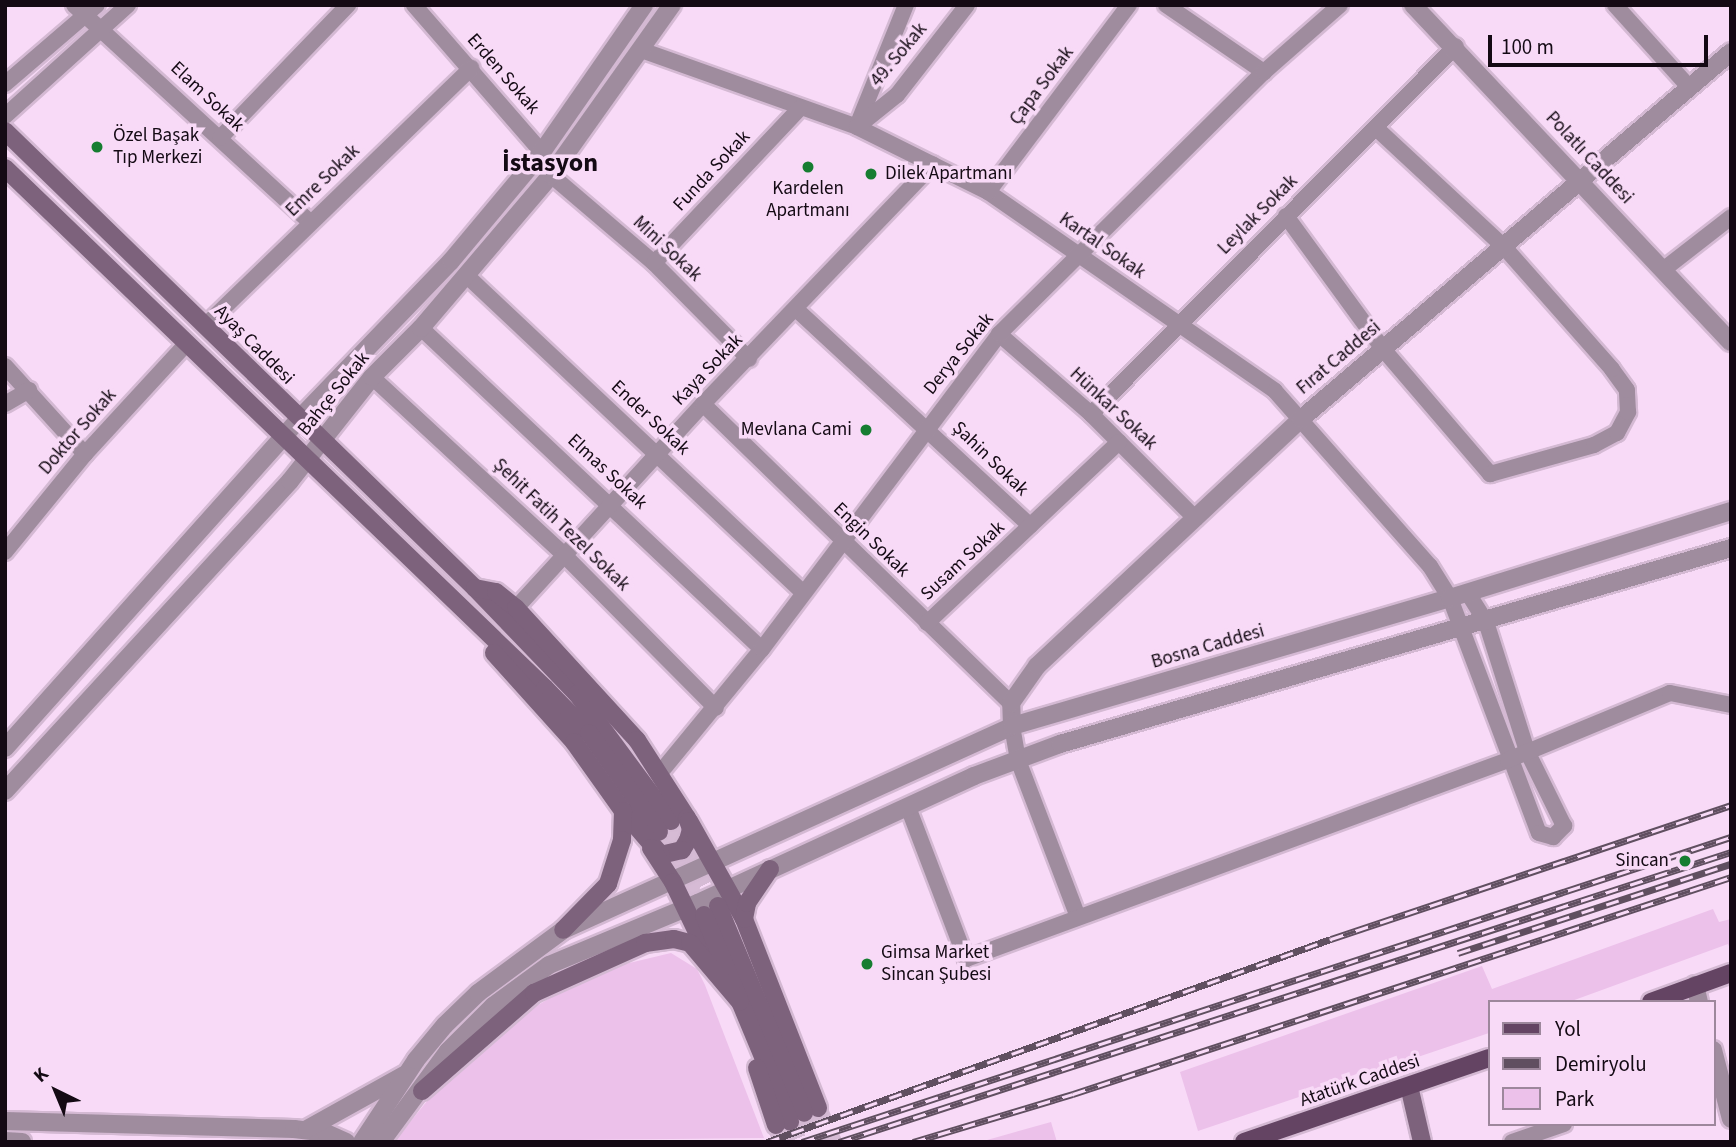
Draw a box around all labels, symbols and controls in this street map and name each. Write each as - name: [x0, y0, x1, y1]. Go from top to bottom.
- street label: 49. Sokak: [866, 19, 932, 91]
- scale bar: [1491, 21, 1712, 65]
- street label: Erden Sokak: [462, 29, 544, 119]
- text: 100 m: [1501, 32, 1554, 62]
- street label: Çapa Sokak: [1005, 42, 1079, 130]
- street label: Elam Sokak: [165, 57, 249, 137]
- street label: Polatlı Caddesi: [1540, 107, 1638, 209]
- place label: Özel Başak Tıp Merkezi: [113, 125, 202, 169]
- street label: Funda Sokak: [669, 126, 755, 216]
- marker: Özel Başak Tıp Merkezi: [87, 137, 107, 157]
- street label: Emre Sokak: [281, 140, 365, 222]
- district label: İstasyon: [502, 147, 598, 179]
- marker: Kardelen Apartmanı: [800, 159, 816, 175]
- place label: Dilek Apartmanı: [885, 163, 1012, 185]
- marker: Dilek Apartmanı: [863, 166, 879, 182]
- street label: Leylak Sokak: [1213, 170, 1303, 260]
- place label: Kardelen Apartmanı: [766, 178, 850, 222]
- street label: Kartal Sokak: [1054, 208, 1150, 284]
- street label: Mini Sokak: [628, 211, 706, 287]
- street label: Ayaş Caddesi: [209, 300, 299, 390]
- street label: Derya Sokak: [919, 308, 999, 400]
- street label: Fırat Caddesi: [1292, 316, 1386, 400]
- street label: Kaya Sokak: [668, 329, 748, 411]
- street label: Bahçe Sokak: [293, 347, 375, 441]
- street label: Hünkar Sokak: [1065, 363, 1161, 455]
- street label: Ender Sokak: [606, 376, 694, 460]
- street label: Doktor Sokak: [34, 384, 122, 480]
- street label: Şahin Sokak: [947, 417, 1033, 501]
- place label: Mevlana Cami: [741, 419, 852, 441]
- marker: Mevlana Cami: [858, 422, 874, 438]
- street label: Elmas Sokak: [562, 429, 652, 515]
- street label: Şehit Fatih Tezel Sokak: [488, 454, 634, 596]
- street label: Engin Sokak: [828, 498, 914, 582]
- street label: Susam Sokak: [916, 516, 1010, 606]
- street label: Bosna Caddesi: [1149, 620, 1267, 674]
- place label: Sincan: [1615, 850, 1669, 872]
- marker: Sincan: [1675, 851, 1695, 871]
- place label: Gimsa Market Sincan Şubesi: [881, 942, 992, 986]
- marker: Gimsa Market Sincan Şubesi: [859, 956, 875, 972]
- legend: [1488, 1000, 1715, 1126]
- text: Yol: [1555, 1014, 1581, 1044]
- text: Demiryolu: [1555, 1049, 1647, 1079]
- street label: Atatürk Caddesi: [1297, 1050, 1423, 1112]
- north arrow: [21, 1056, 91, 1126]
- text: K: [28, 1061, 55, 1089]
- text: Park: [1555, 1084, 1594, 1114]

